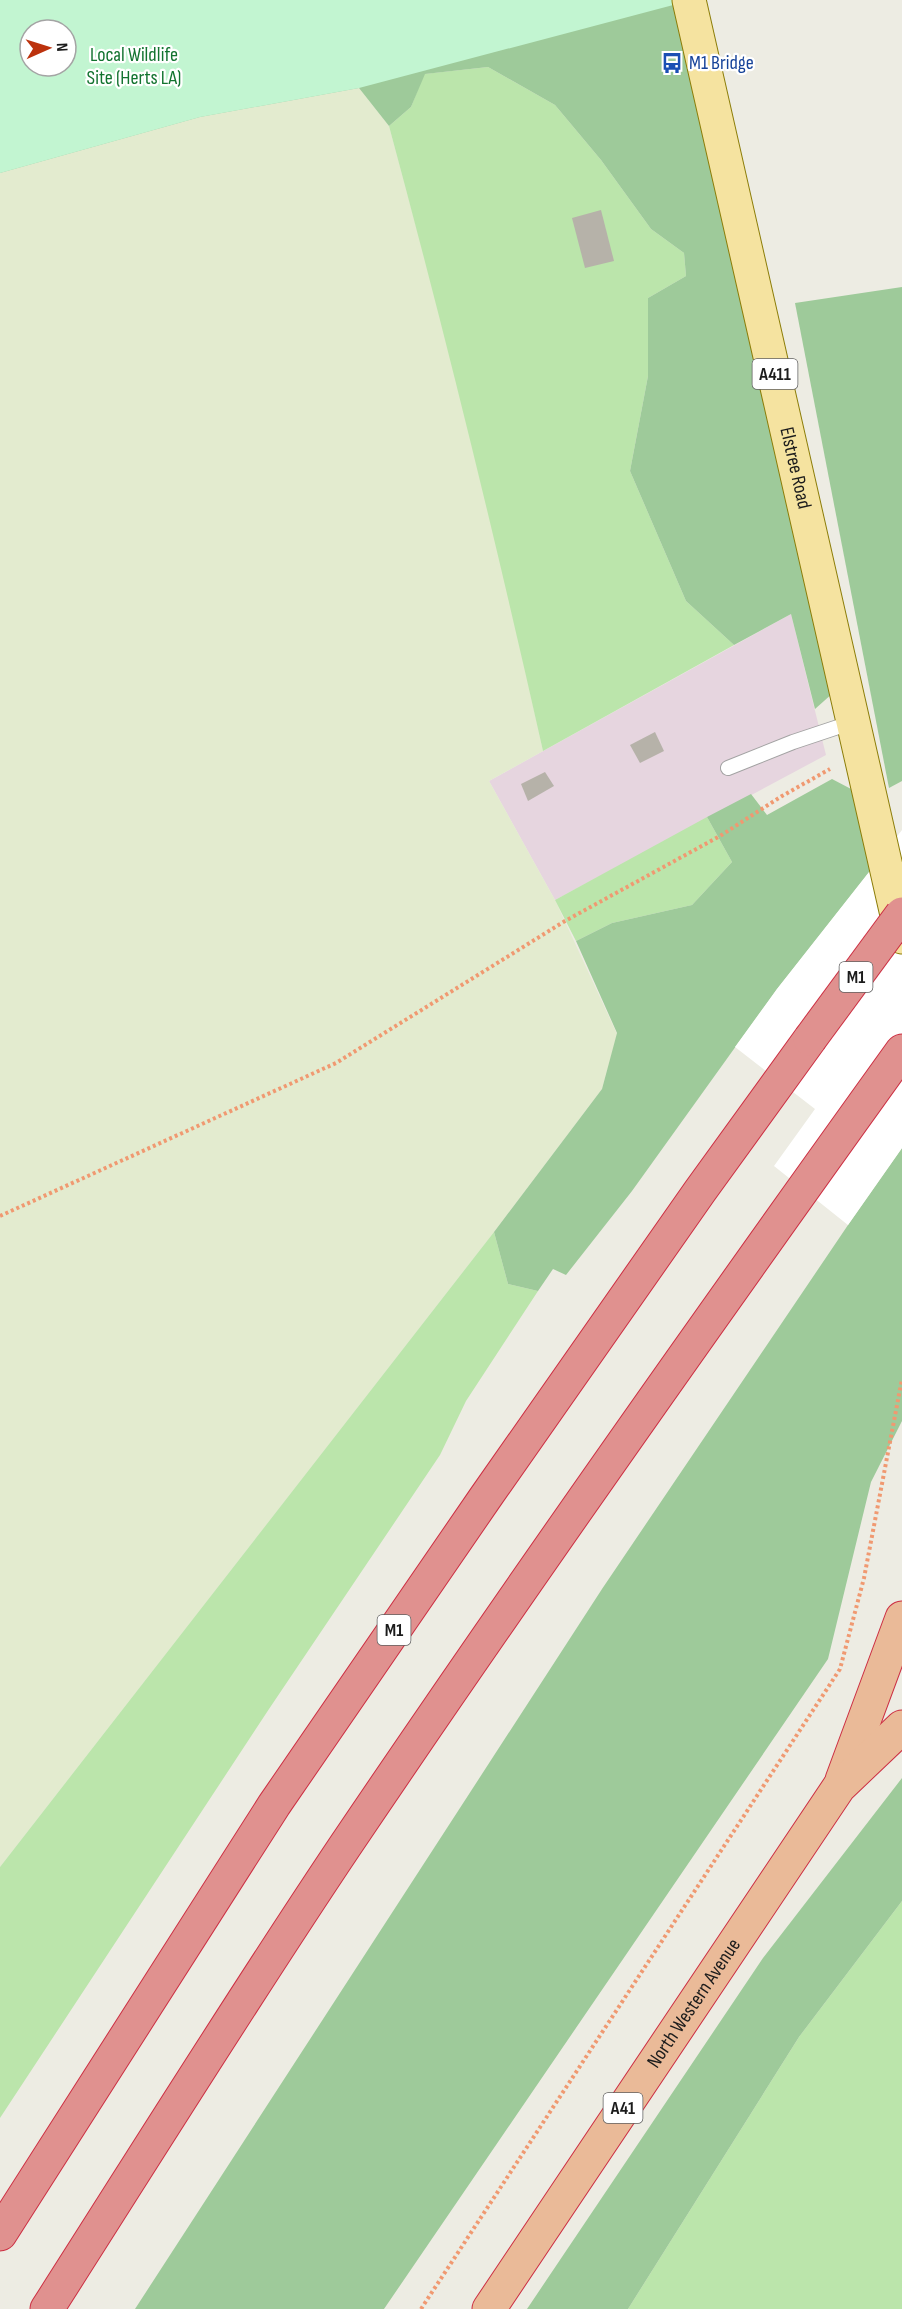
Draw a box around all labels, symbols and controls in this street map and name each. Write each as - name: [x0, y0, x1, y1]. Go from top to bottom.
- north arrow: [18, 18, 78, 78]
- text: N: [52, 43, 71, 52]
- park label: Local Wildlife Site (Herts LA): [87, 43, 181, 90]
- bus stop icon: M1 Bridge: [660, 51, 684, 75]
- place label: M1 Bridge: [689, 51, 754, 75]
- road number: A411: [752, 359, 798, 389]
- street label: Elstree Road: [774, 425, 816, 511]
- road number: M1: [840, 962, 872, 992]
- road number: M1: [378, 1615, 410, 1645]
- street label: North Western Avenue: [642, 1934, 746, 2073]
- road number: A41: [604, 2093, 642, 2123]

